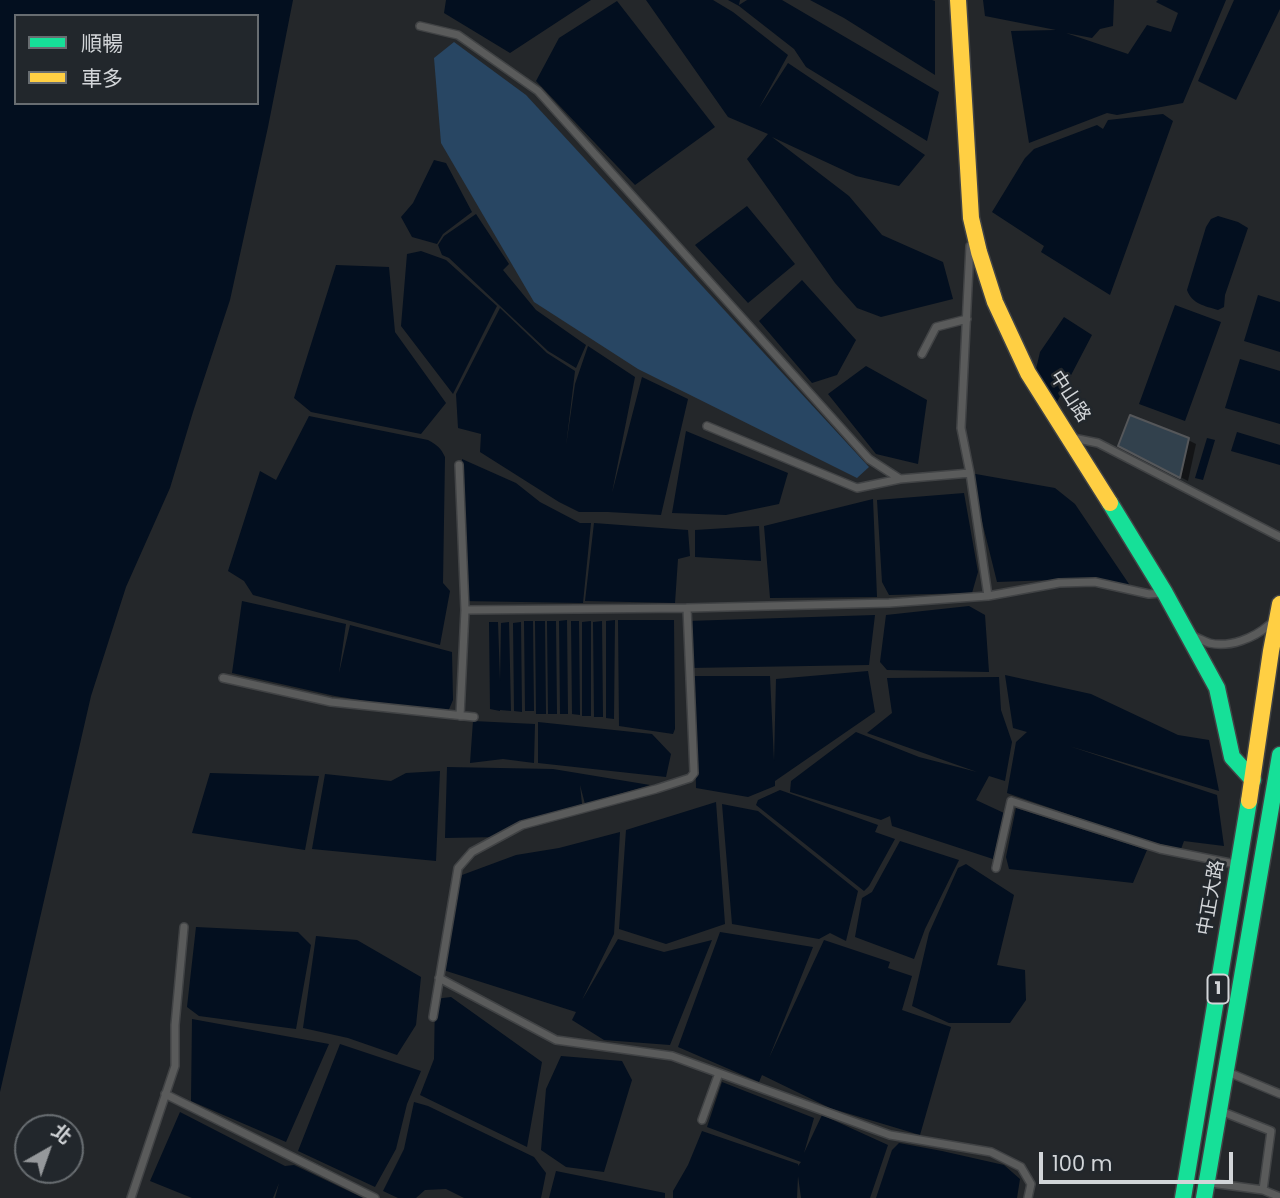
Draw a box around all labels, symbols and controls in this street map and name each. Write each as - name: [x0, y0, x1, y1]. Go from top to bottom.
- legend: [14, 14, 259, 105]
- text: 順暢: [81, 29, 123, 58]
- text: 車多: [81, 64, 123, 93]
- street label: 中山路: [1044, 367, 1094, 427]
- street label: 中正大路: [1194, 859, 1230, 937]
- road number: 1: [1208, 974, 1228, 1004]
- north arrow: [14, 1114, 84, 1184]
- text: 北: [46, 1118, 77, 1151]
- scale bar: [1042, 1138, 1236, 1182]
- text: 100 m: [1052, 1149, 1112, 1178]

